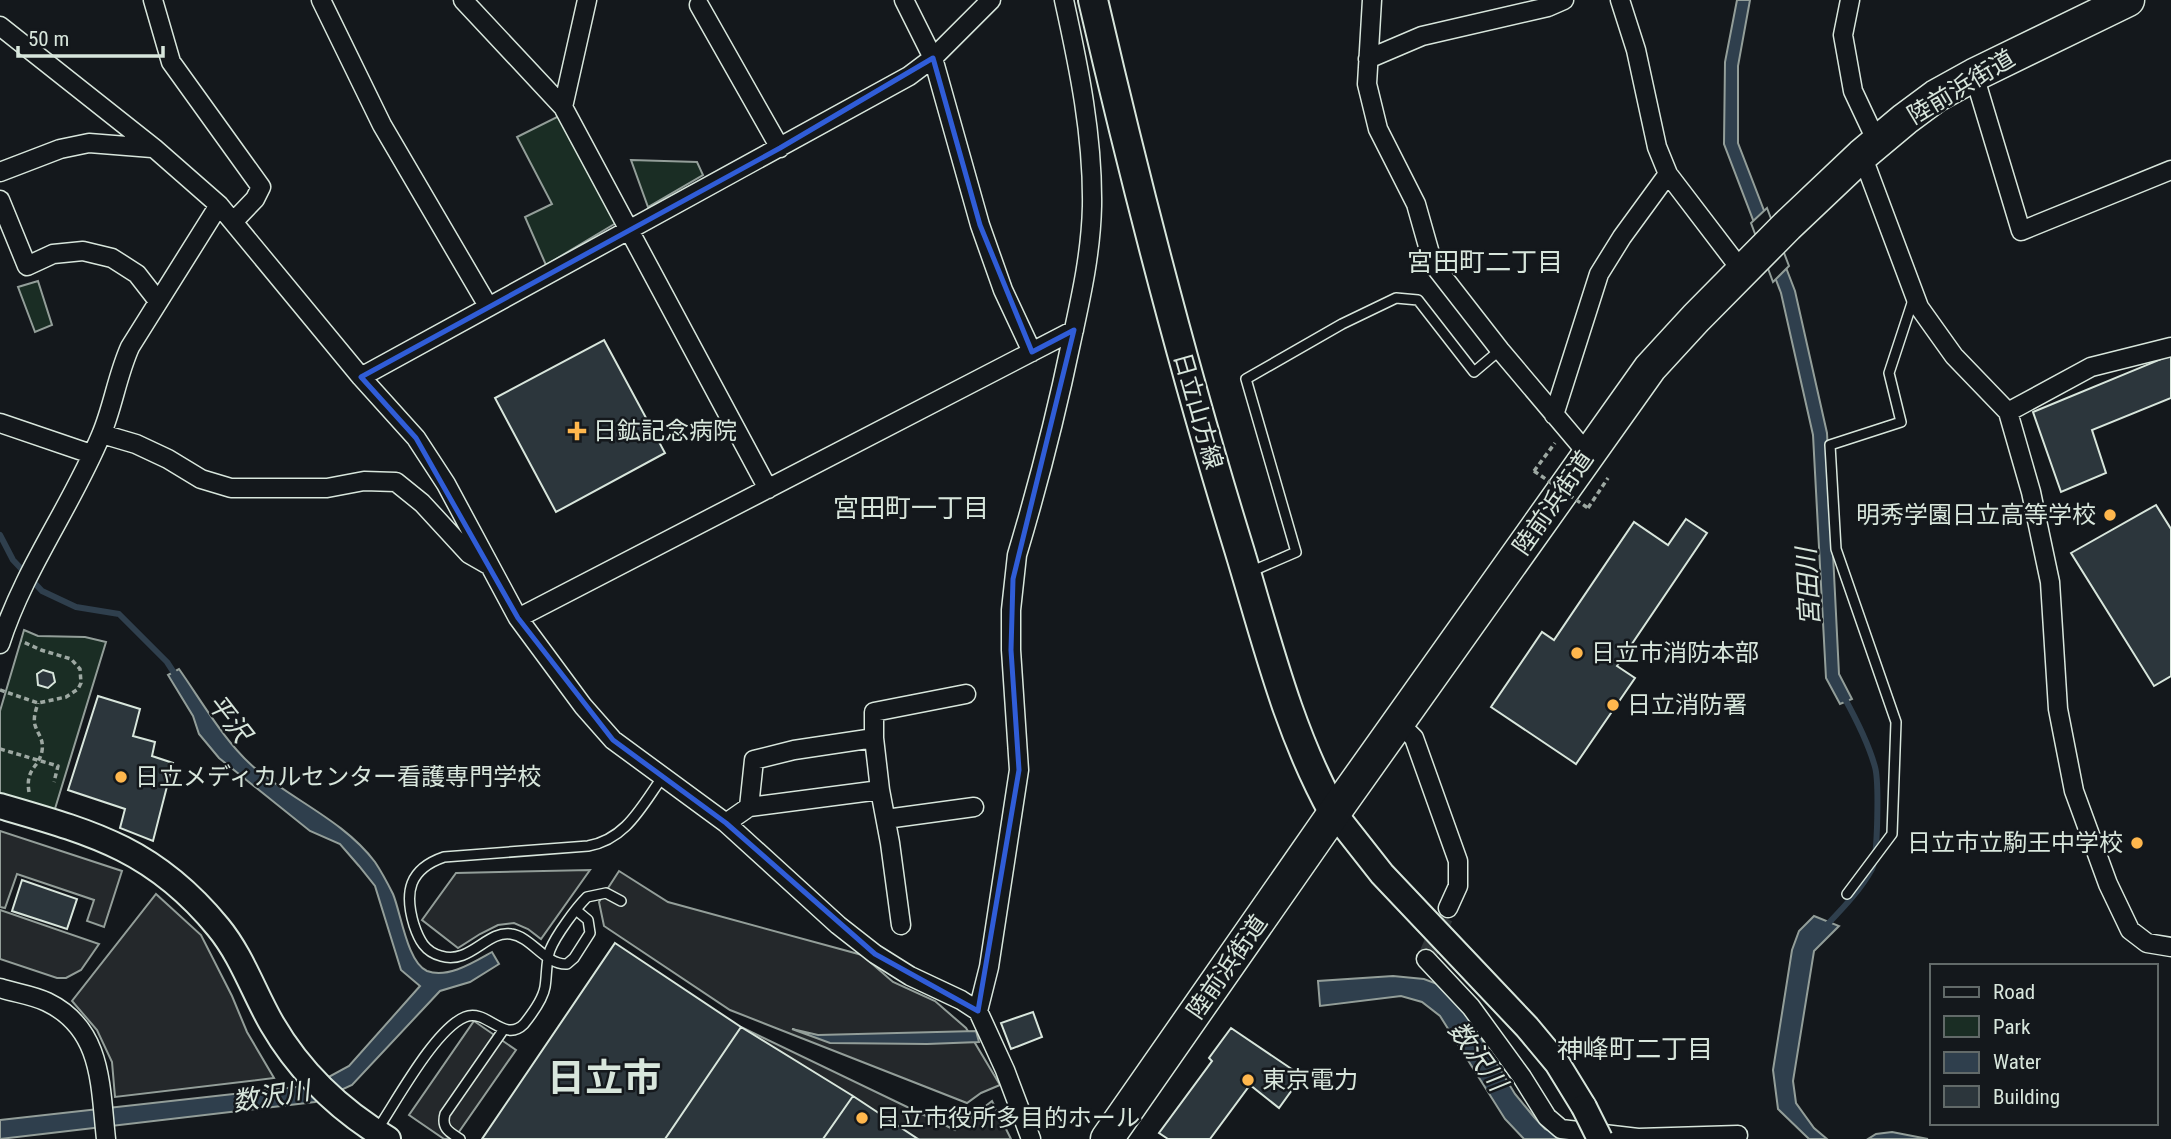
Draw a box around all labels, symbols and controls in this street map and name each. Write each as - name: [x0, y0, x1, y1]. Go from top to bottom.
- scale bar: [18, 14, 163, 58]
- text: 50 m: [28, 27, 69, 51]
- street label: 陸前浜街道: [1902, 44, 2020, 130]
- district label: 宮田町二丁目: [1407, 247, 1563, 277]
- street label: 日立山方線: [1168, 349, 1228, 473]
- place label: 日鉱記念病院: [593, 417, 737, 445]
- marker: 日鉱記念病院: [567, 421, 587, 441]
- street label: 陸前浜街道: [1507, 446, 1599, 560]
- district label: 宮田町一丁目: [833, 493, 989, 523]
- place label: 明秀学園日立高等学校: [1856, 501, 2096, 529]
- marker: 明秀学園日立高等学校: [2102, 507, 2118, 523]
- water label: 宮田川: [1791, 544, 1825, 627]
- place label: 日立市消防本部: [1591, 639, 1759, 667]
- marker: 日立市消防本部: [1569, 645, 1585, 661]
- water label: 平沢: [201, 688, 259, 750]
- place label: 日立消防署: [1627, 691, 1747, 719]
- marker: 日立消防署: [1605, 697, 1621, 713]
- place label: 日立メディカルセンター看護専門学校: [135, 763, 541, 791]
- marker: 日立メディカルセンター看護専門学校: [113, 769, 129, 785]
- place label: 日立市立駒王中学校: [1907, 829, 2123, 857]
- marker: 日立市立駒王中学校: [2129, 835, 2145, 851]
- street label: 陸前浜街道: [1181, 910, 1273, 1024]
- legend: [1930, 964, 2157, 1125]
- text: Road: [1993, 980, 2035, 1004]
- text: Park: [1993, 1015, 2031, 1039]
- water label: 数沢川: [1443, 1016, 1515, 1099]
- district label: 神峰町二丁目: [1557, 1034, 1713, 1064]
- text: Water: [1993, 1050, 2041, 1074]
- district label: 日立市: [547, 1056, 661, 1100]
- place label: 東京電力: [1262, 1066, 1358, 1094]
- marker: 東京電力: [1240, 1072, 1256, 1088]
- water label: 数沢川: [230, 1075, 315, 1117]
- text: Building: [1993, 1085, 2060, 1109]
- place label: 日立市役所多目的ホール: [876, 1104, 1140, 1132]
- marker: 日立市役所多目的ホール: [854, 1110, 870, 1126]

